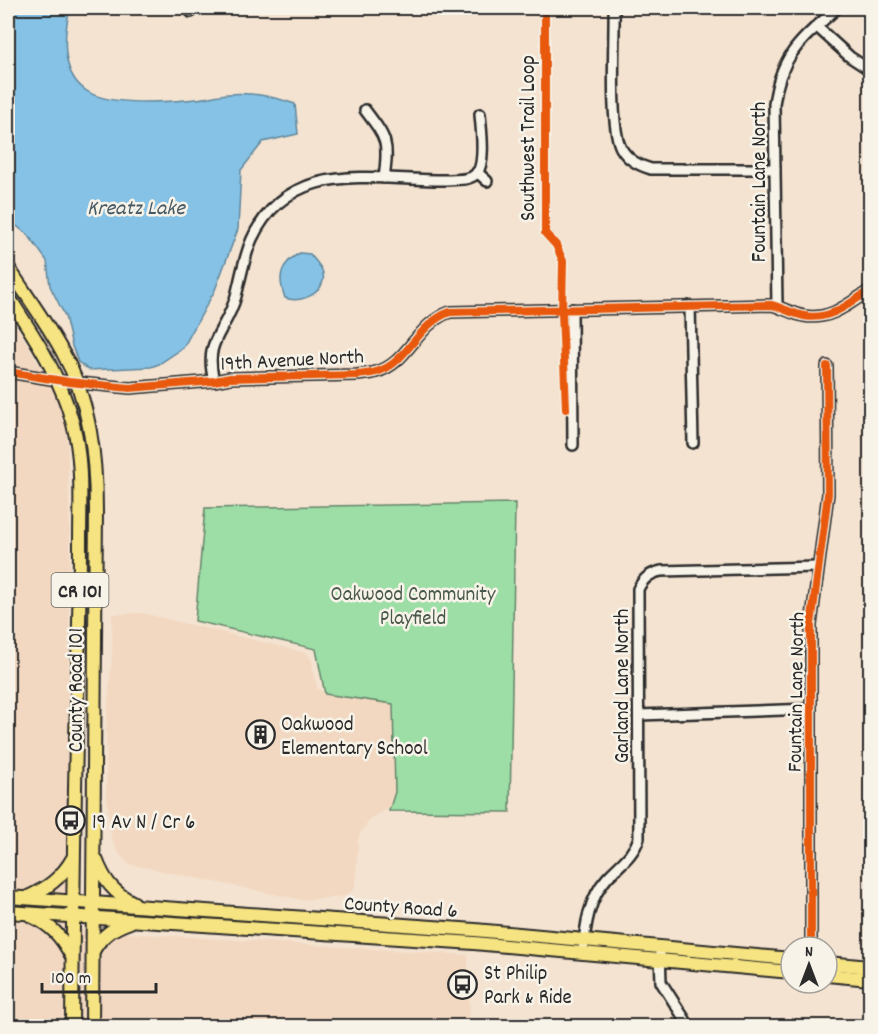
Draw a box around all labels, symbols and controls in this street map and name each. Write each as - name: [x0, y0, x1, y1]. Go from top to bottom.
- street label: Southwest Trail Loop: [515, 55, 545, 221]
- street label: Fountain Lane North: [746, 102, 776, 262]
- water label: Kreatz Lake: [87, 194, 186, 225]
- street label: 19th Avenue North: [220, 343, 365, 381]
- road number: CR 101: [52, 573, 109, 607]
- park label: Oakwood Community Playfield: [331, 581, 496, 635]
- street label: Garland Lane North: [609, 609, 639, 763]
- street label: Fountain Lane North: [782, 612, 814, 773]
- street label: County Road 101: [63, 628, 93, 752]
- place label: Oakwood Elementary School: [281, 711, 428, 765]
- building icon: Oakwood Elementary School: [244, 719, 276, 751]
- bus stop icon: 19 Av N / Cr 6: [55, 805, 87, 837]
- place label: 19 Av N / Cr 6: [92, 809, 195, 839]
- street label: County Road 6: [343, 890, 459, 928]
- north arrow: [779, 935, 839, 995]
- text: N: [805, 941, 813, 964]
- scale bar: [42, 956, 156, 994]
- place label: St Philip Park & Ride: [484, 960, 572, 1014]
- text: 100 m: [51, 967, 91, 992]
- bus stop icon: St Philip Park & Ride: [447, 968, 479, 1000]

